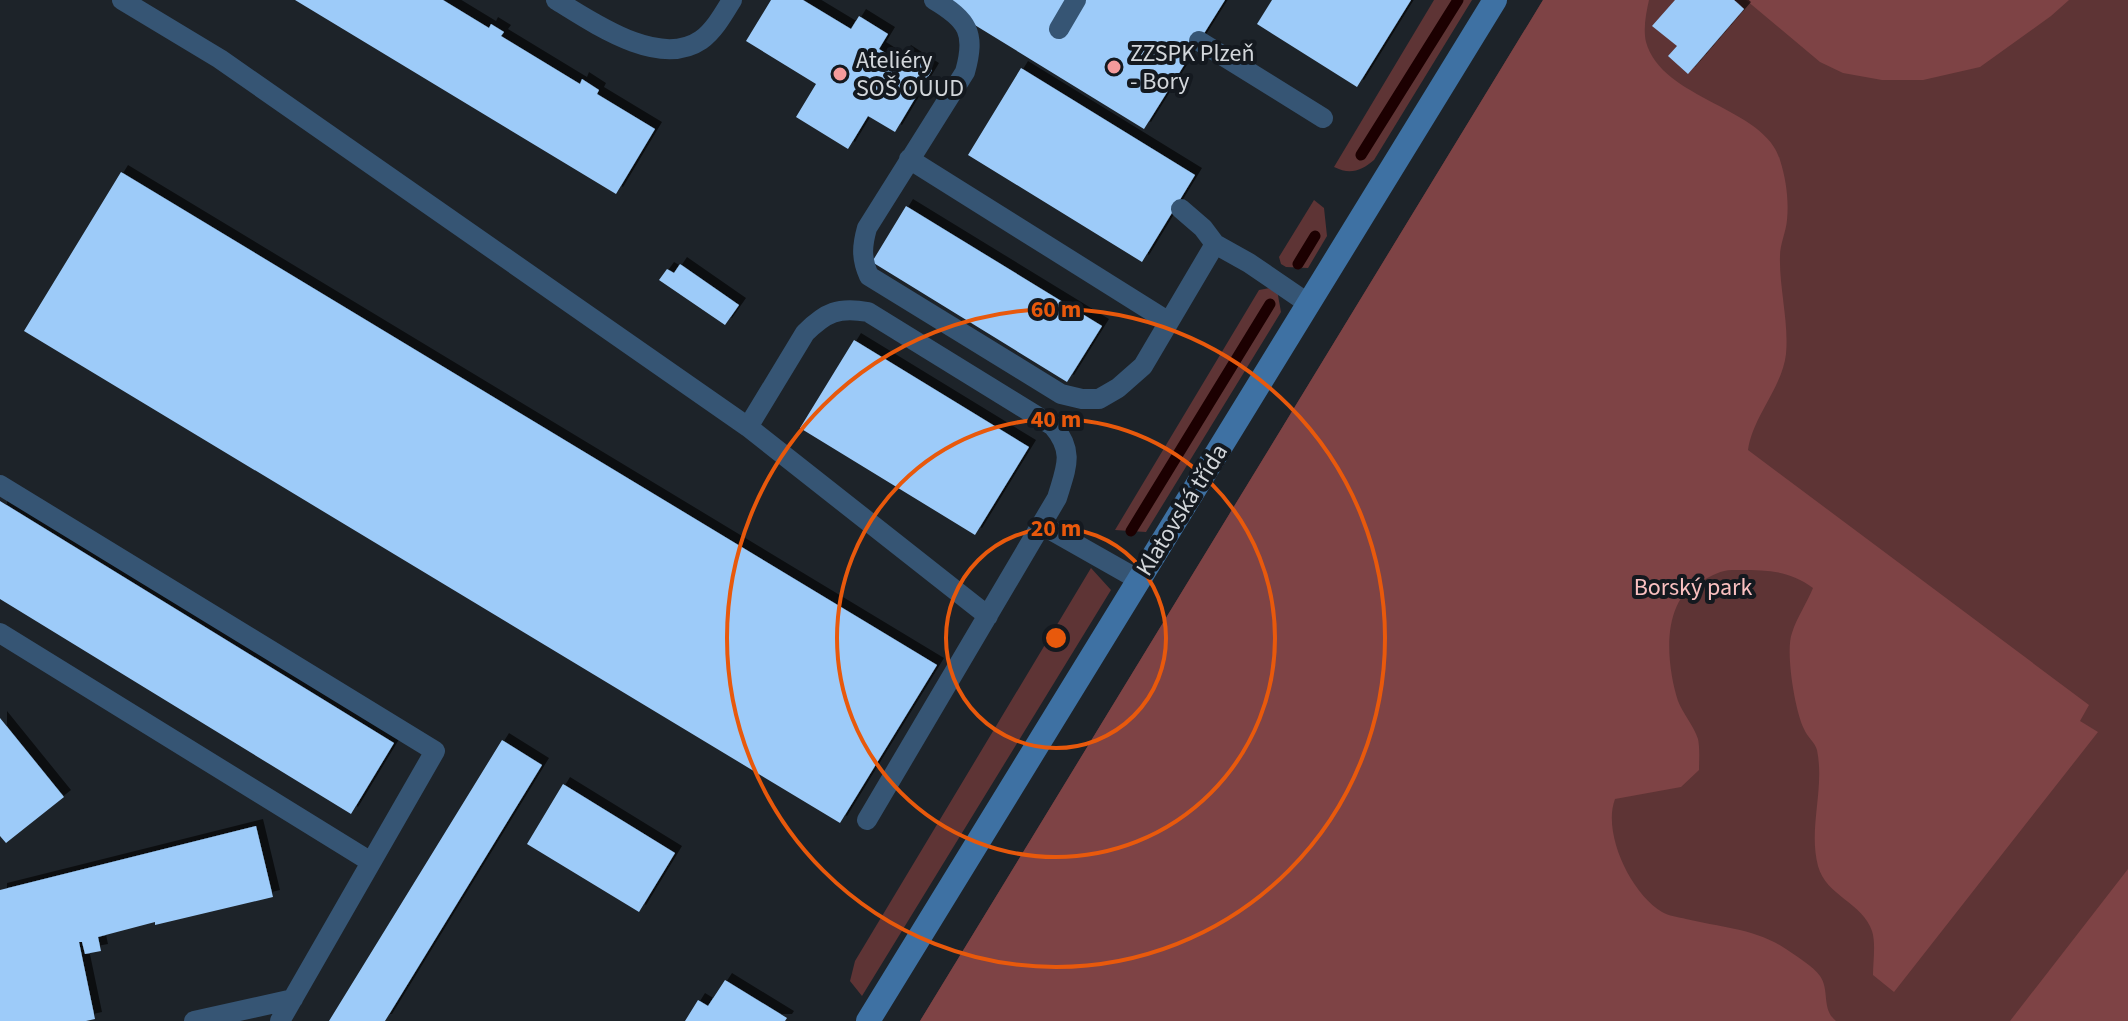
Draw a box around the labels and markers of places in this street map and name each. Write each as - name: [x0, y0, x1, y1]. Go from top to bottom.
- place label: ZZSPK Plzeň - Bory: [1130, 36, 1255, 99]
- place label: Ateliéry SOŠ OUUD: [856, 43, 964, 106]
- marker: ZZSPK Plzeň - Bory: [1105, 58, 1123, 76]
- marker: Ateliéry SOŠ OUUD: [831, 65, 849, 83]
- centre of rings: [1042, 624, 1070, 652]

